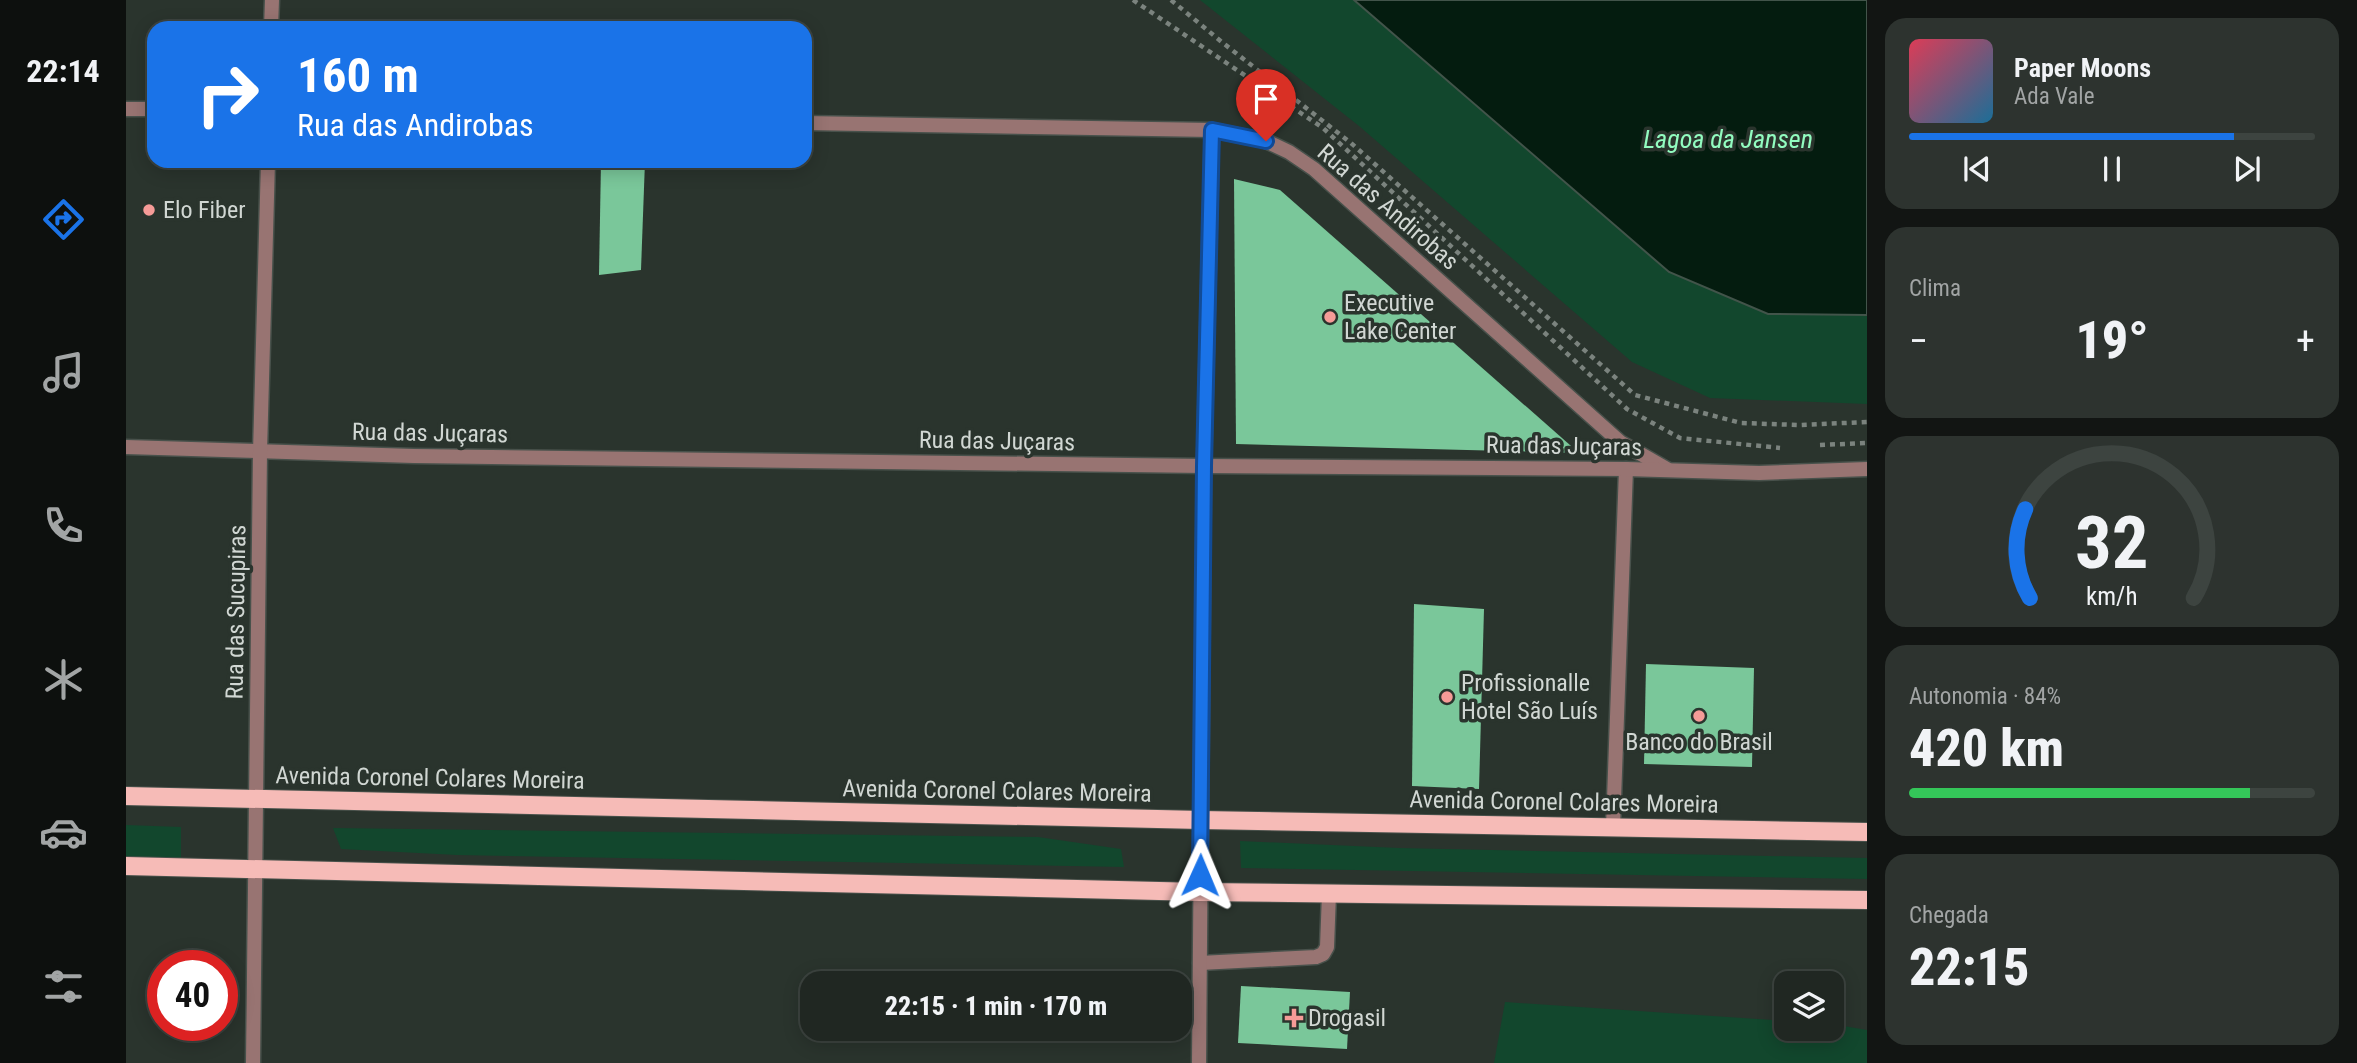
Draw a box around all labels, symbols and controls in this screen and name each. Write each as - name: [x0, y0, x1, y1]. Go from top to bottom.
- text: 160 m: [297, 47, 419, 104]
- icon: right: [182, 49, 273, 140]
- text: 22:14: [26, 52, 100, 90]
- text: Paper Moons: [2014, 53, 2151, 83]
- pin: [1236, 69, 1296, 141]
- icon: arrive: [1247, 80, 1285, 118]
- text: Ada Vale: [2014, 83, 2094, 110]
- text: Rua das Andirobas: [297, 106, 534, 144]
- water label: Lagoa da Jansen: [1643, 124, 1813, 154]
- street label: Rua das Andirobas: [1312, 138, 1464, 276]
- icon: previous: [1958, 150, 1996, 188]
- icon: pause: [2093, 150, 2131, 188]
- icon: next: [2228, 150, 2266, 188]
- icon: directions: [39, 195, 88, 244]
- place label: Elo Fiber: [163, 196, 245, 224]
- marker: Elo Fiber: [141, 202, 157, 218]
- text: Clima: [1909, 275, 1961, 302]
- place label: Executive Lake Center: [1344, 289, 1456, 345]
- marker: Executive Lake Center: [1322, 309, 1338, 325]
- text: 19°: [2075, 310, 2149, 371]
- text: −: [1909, 319, 1928, 363]
- text: +: [2296, 319, 2315, 363]
- icon: music: [39, 348, 88, 397]
- street label: Rua das Juçaras: [352, 418, 508, 448]
- street label: Rua das Juçaras: [919, 426, 1075, 456]
- street label: Rua das Juçaras: [1486, 431, 1642, 461]
- text: 32: [2075, 500, 2149, 586]
- icon: phone: [39, 501, 88, 550]
- street label: Rua das Sucupiras: [220, 524, 252, 700]
- text: km/h: [2086, 581, 2138, 610]
- icon: climate: [39, 655, 88, 704]
- place label: Profissionalle Hotel São Luís: [1461, 669, 1598, 725]
- text: Autonomia · 84%: [1909, 683, 2061, 710]
- marker: Profissionalle Hotel São Luís: [1439, 689, 1455, 705]
- marker: Banco do Brasil: [1691, 708, 1707, 724]
- text: 420 km: [1909, 718, 2064, 779]
- place label: Banco do Brasil: [1625, 728, 1773, 756]
- street label: Avenida Coronel Colares Moreira: [275, 761, 585, 795]
- street label: Avenida Coronel Colares Moreira: [842, 774, 1152, 808]
- street label: Avenida Coronel Colares Moreira: [1409, 785, 1719, 819]
- icon: car: [39, 808, 88, 857]
- position arrow: [1163, 838, 1237, 912]
- text: Chegada: [1909, 902, 1989, 929]
- text: 22:15: [1909, 937, 2029, 998]
- speed limit sign: 40: [147, 950, 238, 1041]
- icon: filters: [39, 962, 88, 1011]
- map controls: [1774, 971, 1844, 1041]
- button: layers: [1774, 971, 1844, 1041]
- text: 22:15 · 1 min · 170 m: [885, 991, 1107, 1021]
- place label: Drogasil: [1308, 1004, 1386, 1032]
- marker: Drogasil: [1286, 1010, 1302, 1026]

